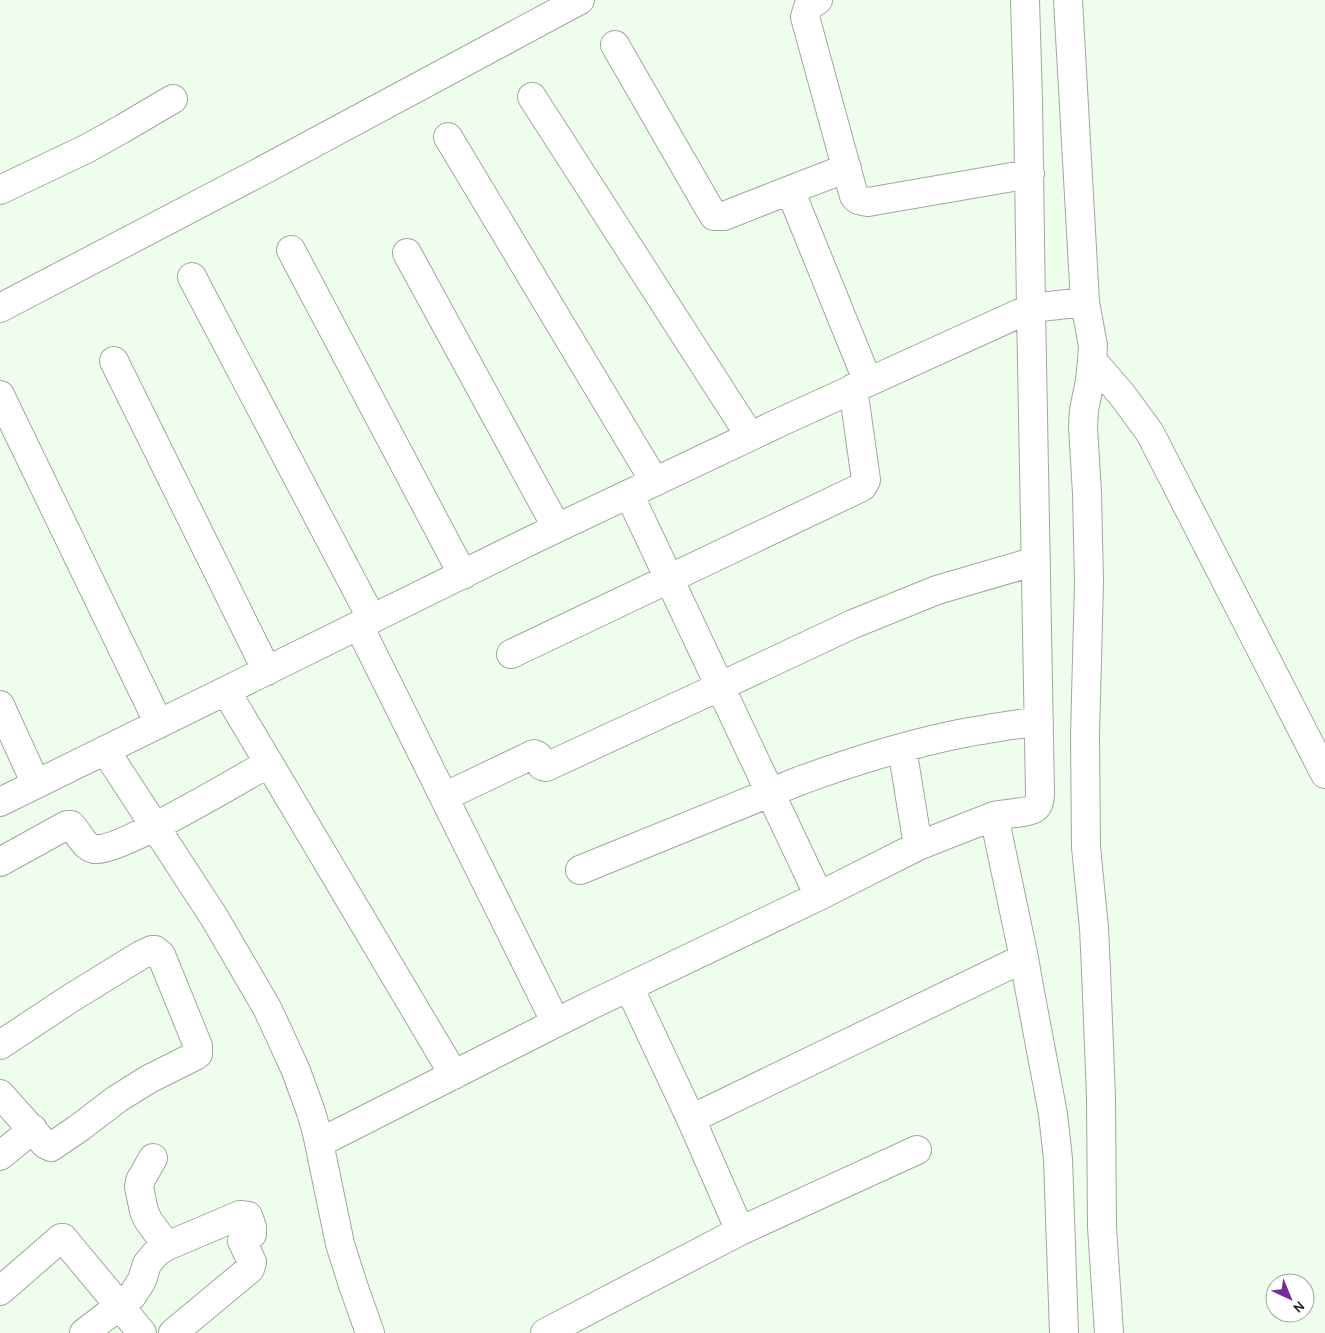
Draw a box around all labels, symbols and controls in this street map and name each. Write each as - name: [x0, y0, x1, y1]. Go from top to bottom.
- north arrow: [1265, 1273, 1315, 1323]
- text: N: [1289, 1297, 1308, 1317]

